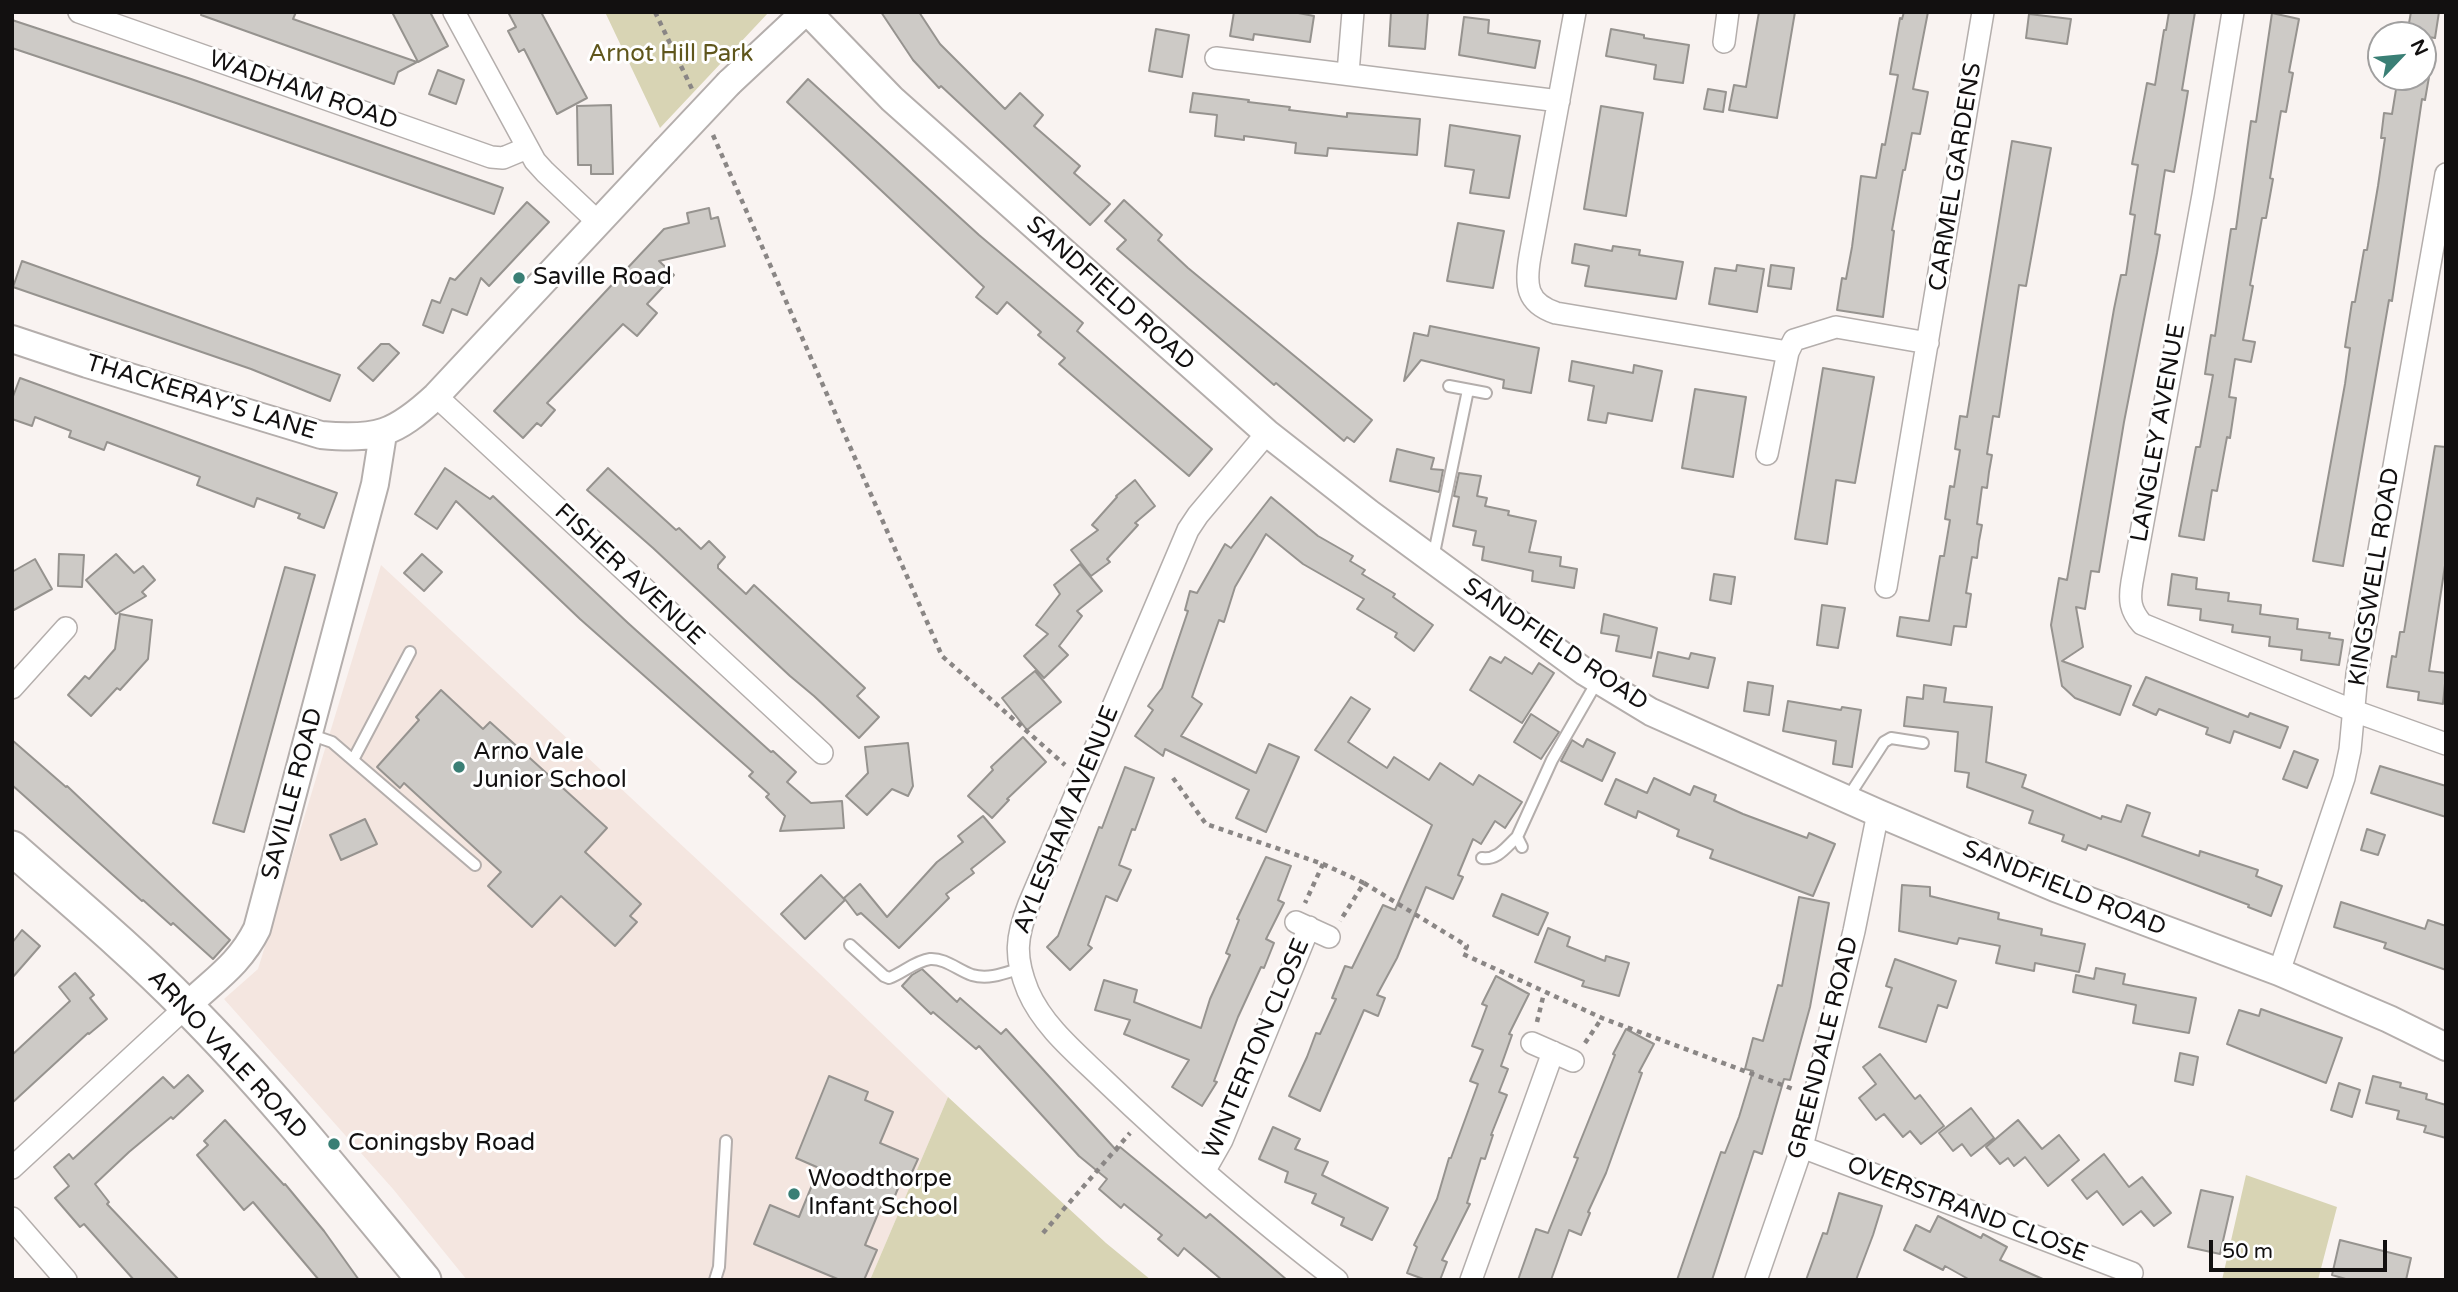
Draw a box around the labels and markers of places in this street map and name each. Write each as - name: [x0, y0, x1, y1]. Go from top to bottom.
- place label: Saville Road: [533, 264, 672, 292]
- marker: Saville Road: [511, 270, 527, 286]
- place label: Arno Vale Junior School: [473, 739, 627, 795]
- marker: Arno Vale Junior School: [451, 759, 467, 775]
- place label: Coningsby Road: [348, 1130, 535, 1158]
- marker: Coningsby Road: [326, 1136, 342, 1152]
- place label: Woodthorpe Infant School: [808, 1166, 958, 1222]
- marker: Woodthorpe Infant School: [786, 1186, 802, 1202]

